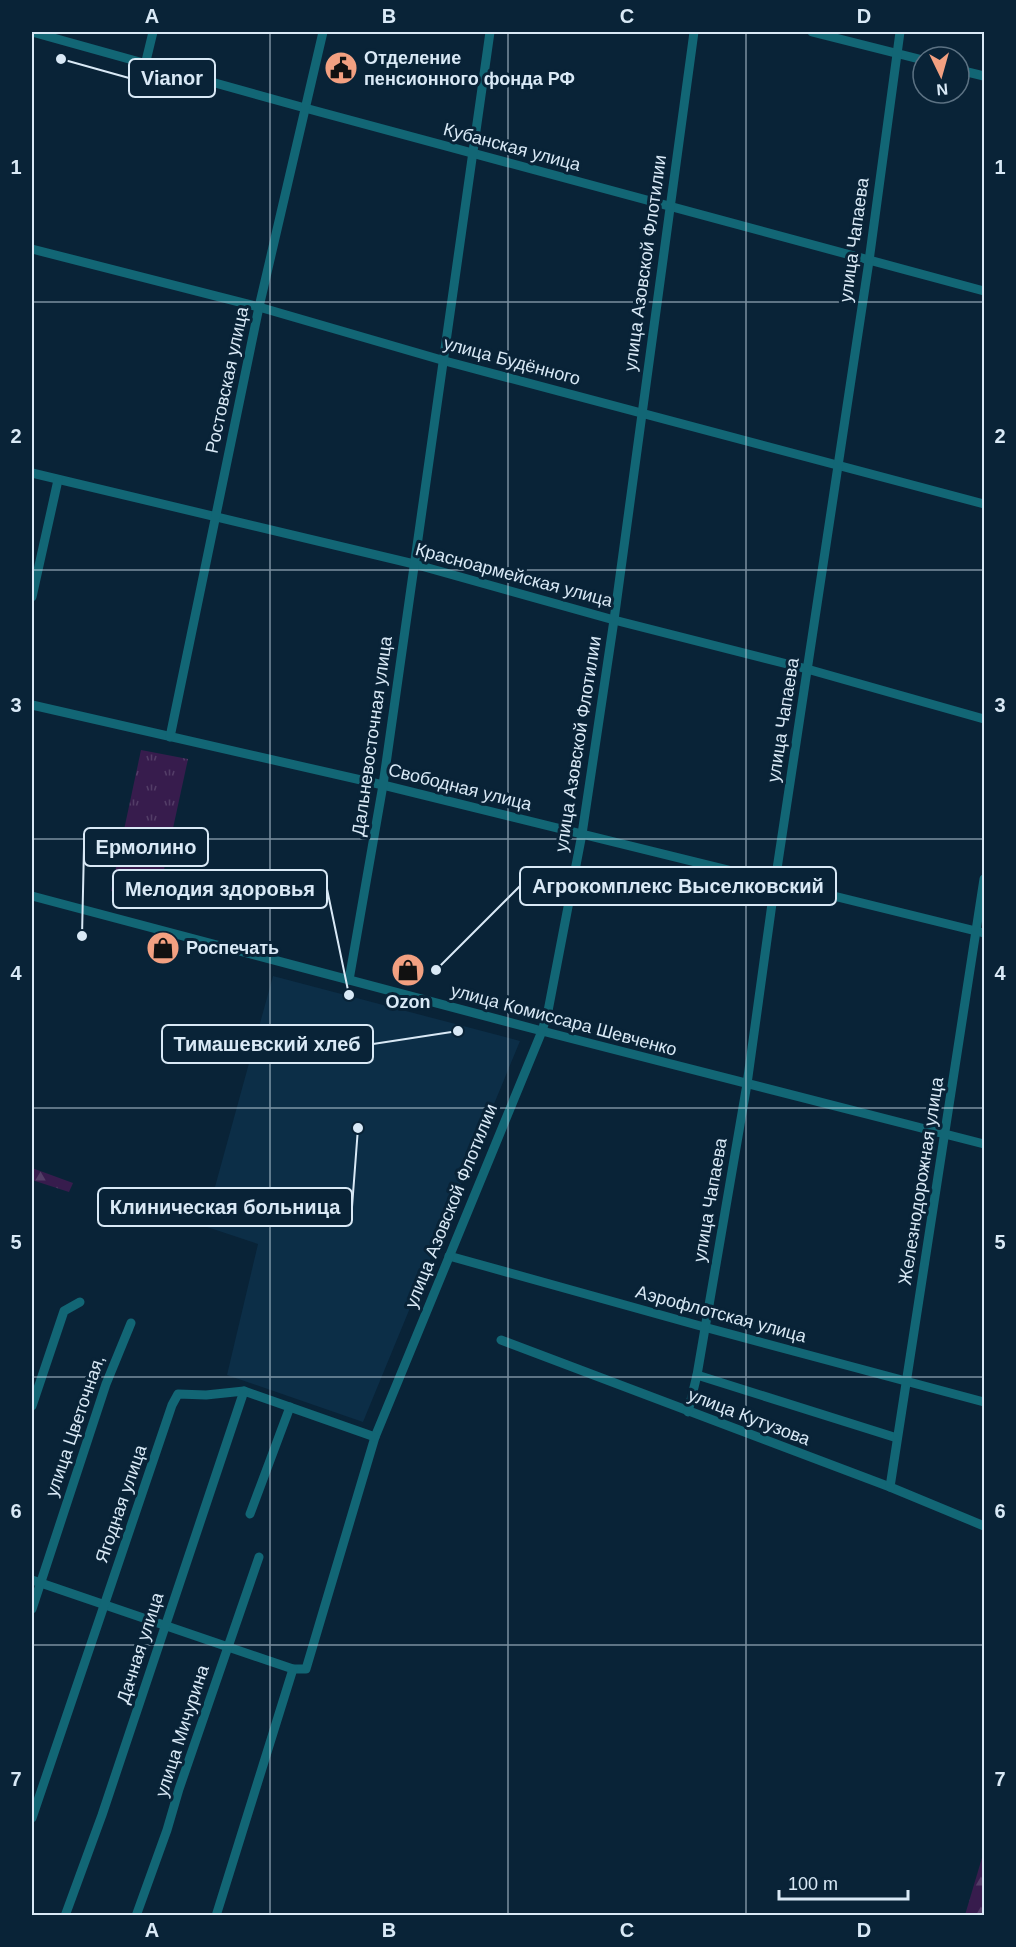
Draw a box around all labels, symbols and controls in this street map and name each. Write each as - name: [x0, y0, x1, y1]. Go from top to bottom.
- text: A: [145, 5, 159, 27]
- text: B: [382, 5, 396, 27]
- text: C: [620, 5, 634, 27]
- text: D: [857, 5, 871, 27]
- north arrow: [911, 45, 971, 105]
- place label: Отделение пенсионного фонда РФ: [364, 48, 575, 89]
- public building icon: Отделение пенсионного фонда РФ: [323, 50, 359, 86]
- callout: Vianor: [129, 59, 215, 97]
- text: Vianor: [141, 67, 203, 89]
- text: N: [936, 80, 949, 98]
- street label: Кубанская улица: [441, 119, 584, 175]
- street label: улица Азовской Флотилии: [620, 153, 670, 373]
- text: 1: [10, 156, 22, 178]
- text: 1: [994, 156, 1006, 178]
- street label: улица Чапаева: [835, 175, 873, 304]
- street label: Ростовская улица: [202, 304, 252, 455]
- street label: улица Будённого: [441, 333, 583, 389]
- text: 2: [10, 425, 22, 447]
- text: 2: [994, 425, 1006, 447]
- street label: Красноармейская улица: [413, 539, 616, 611]
- street label: Дальневосточная улица: [348, 634, 396, 837]
- street label: улица Азовской Флотилии: [551, 635, 605, 853]
- street label: улица Чапаева: [763, 655, 803, 784]
- text: 3: [10, 694, 22, 716]
- text: 3: [994, 694, 1006, 716]
- street label: Свободная улица: [386, 760, 535, 815]
- callout: Ермолино: [84, 828, 208, 866]
- text: Ермолино: [96, 836, 196, 858]
- callout: Агрокомплекс Выселковский: [520, 867, 836, 905]
- callout: Мелодия здоровья: [113, 870, 327, 908]
- text: Агрокомплекс Выселковский: [532, 875, 824, 897]
- text: Мелодия здоровья: [125, 878, 315, 900]
- shop icon: Роспечать: [145, 930, 181, 966]
- place label: Роспечать: [186, 938, 279, 958]
- shop icon: Ozon: [390, 952, 426, 988]
- text: 4: [10, 962, 22, 984]
- text: 4: [994, 962, 1006, 984]
- street label: улица Комиссара Шевченко: [449, 980, 679, 1060]
- place label: Ozon: [386, 992, 431, 1012]
- callout: Тимашевский хлеб: [162, 1025, 373, 1063]
- text: Тимашевский хлеб: [173, 1033, 361, 1055]
- street label: Железнодорожная улица: [895, 1075, 947, 1286]
- street label: улица Азовской Флотилии: [401, 1101, 501, 1311]
- street label: улица Чапаева: [689, 1135, 731, 1264]
- callout: Клиническая больница: [98, 1188, 352, 1226]
- text: Клиническая больница: [110, 1196, 341, 1218]
- text: 5: [10, 1231, 22, 1253]
- text: 5: [994, 1231, 1006, 1253]
- street label: Аэрофлотская улица: [633, 1282, 809, 1347]
- street label: улица Цветочная,: [41, 1353, 109, 1499]
- street label: улица Кутузова: [685, 1385, 814, 1450]
- street label: Ягодная улица: [91, 1441, 151, 1566]
- text: 6: [10, 1500, 22, 1522]
- text: 6: [994, 1500, 1006, 1522]
- street label: Дачная улица: [113, 1589, 168, 1706]
- street label: улица Мичурина: [151, 1661, 213, 1800]
- text: 7: [10, 1768, 22, 1790]
- text: 7: [994, 1768, 1006, 1790]
- scale bar: [779, 1863, 908, 1901]
- text: 100 m: [788, 1874, 838, 1894]
- text: A: [145, 1919, 159, 1941]
- text: B: [382, 1919, 396, 1941]
- text: C: [620, 1919, 634, 1941]
- text: D: [857, 1919, 871, 1941]

